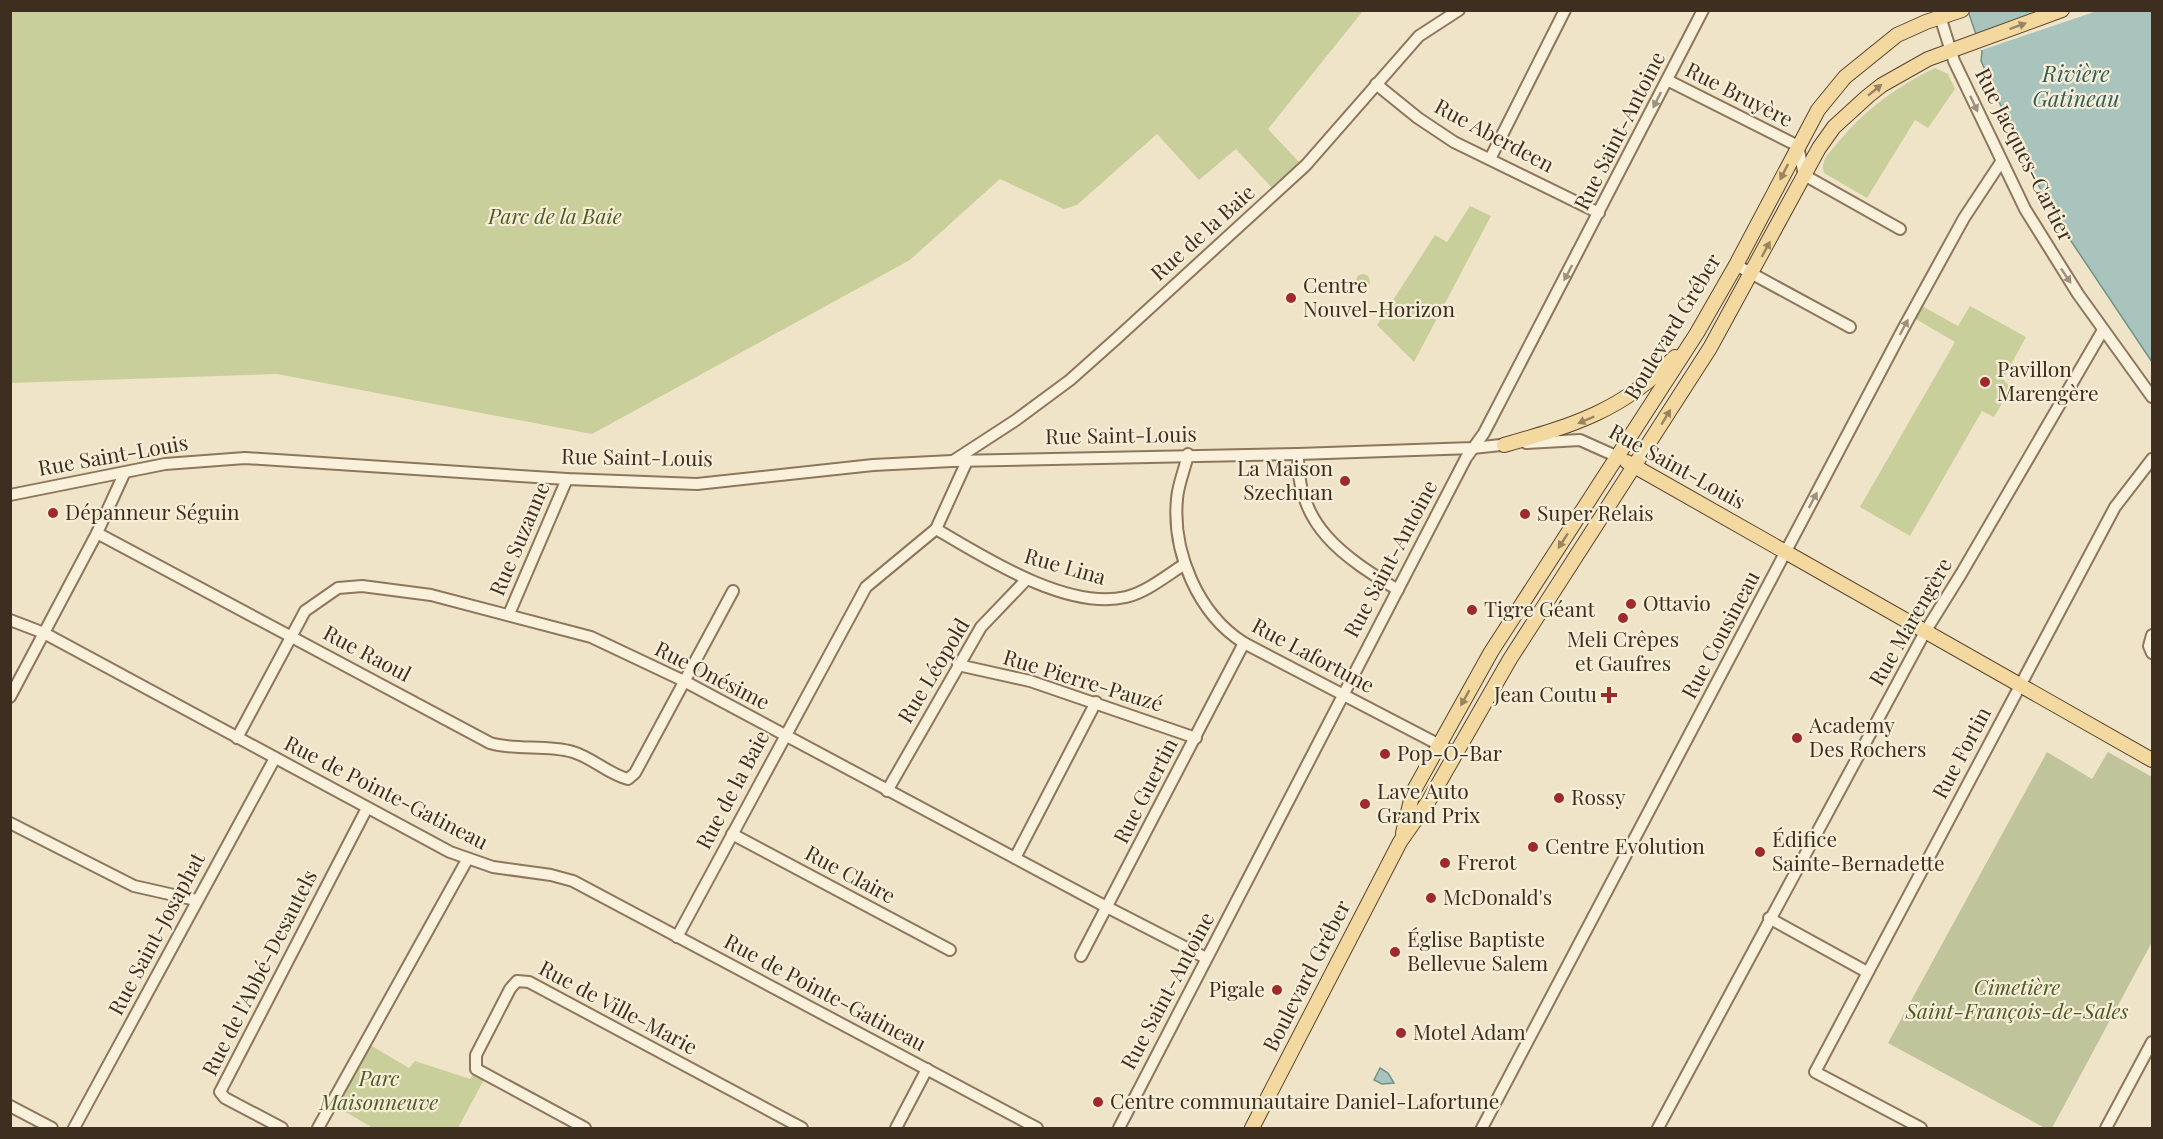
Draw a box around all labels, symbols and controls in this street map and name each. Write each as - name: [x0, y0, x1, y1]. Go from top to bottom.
- one-way arrow: [2009, 21, 2027, 31]
- street label: Rue Saint-Antoine: [1566, 46, 1670, 214]
- street label: Rue Bruyère: [1682, 54, 1798, 132]
- water label: Rivière Gatineau: [2032, 58, 2120, 113]
- street label: Rue Jacques-Cartier: [1970, 63, 2082, 246]
- one-way arrow: [1867, 84, 1883, 97]
- street label: Rue Aberdeen: [1430, 91, 1560, 178]
- one-way arrow: [1652, 92, 1662, 109]
- one-way arrow: [1969, 96, 1978, 113]
- one-way arrow: [1779, 164, 1789, 181]
- street label: Rue de la Baie: [1144, 177, 1260, 286]
- park label: Parc de la Baie: [487, 201, 622, 229]
- one-way arrow: [1760, 240, 1770, 258]
- street label: Boulevard Gréber: [1616, 247, 1726, 404]
- one-way arrow: [1563, 265, 1573, 282]
- one-way arrow: [2060, 267, 2072, 283]
- place label: Centre Nouvel-Horizon: [1303, 270, 1455, 322]
- marker: Centre Nouvel-Horizon: [1284, 291, 1298, 305]
- one-way arrow: [1899, 318, 1909, 335]
- place label: Pavillon Marengère: [1997, 354, 2099, 406]
- marker: Pavillon Marengère: [1978, 375, 1992, 389]
- one-way arrow: [1660, 409, 1671, 425]
- one-way arrow: [1576, 415, 1594, 425]
- street label: Rue Saint-Louis: [1605, 416, 1751, 514]
- street label: Rue Saint-Louis: [1045, 419, 1197, 449]
- street label: Rue Saint-Louis: [36, 427, 190, 481]
- street label: Rue Saint-Louis: [561, 441, 713, 471]
- place label: La Maison Szechuan: [1237, 453, 1333, 505]
- marker: La Maison Szechuan: [1338, 474, 1352, 488]
- street label: Rue Saint-Antoine: [1336, 475, 1442, 641]
- street label: Rue Suzanne: [482, 477, 555, 600]
- one-way arrow: [1808, 491, 1818, 508]
- place label: Dépanneur Séguin: [65, 497, 240, 525]
- place label: Super Relais: [1537, 498, 1654, 526]
- marker: Dépanneur Séguin: [46, 506, 60, 520]
- marker: Super Relais: [1518, 507, 1532, 521]
- one-way arrow: [1558, 533, 1569, 549]
- street label: Rue Lina: [1022, 540, 1110, 590]
- street label: Rue Marengère: [1861, 552, 1957, 690]
- street label: Rue Cousineau: [1674, 565, 1765, 703]
- place label: Ottavio: [1643, 588, 1711, 616]
- place label: Tigre Géant: [1484, 594, 1595, 622]
- marker: Ottavio: [1624, 597, 1638, 611]
- marker: Tigre Géant: [1465, 603, 1479, 617]
- street label: Rue Lafortune: [1248, 610, 1380, 698]
- marker: Meli Crêpes et Gaufres: [1616, 611, 1630, 625]
- street label: Rue Léopold: [890, 612, 975, 728]
- street label: Rue Raoul: [319, 617, 417, 687]
- place label: Meli Crêpes et Gaufres: [1567, 624, 1679, 676]
- street label: Rue Onésime: [651, 633, 775, 715]
- street label: Rue Pierre-Pauzé: [1000, 642, 1167, 717]
- place label: Jean Coutu: [1493, 679, 1597, 707]
- marker: Jean Coutu: [1602, 688, 1616, 702]
- one-way arrow: [1460, 689, 1470, 706]
- street label: Rue Fortin: [1924, 701, 1996, 803]
- place label: Academy Des Rochers: [1808, 710, 1926, 762]
- street label: Rue de la Baie: [688, 725, 774, 853]
- street label: Rue de Pointe-Gatineau: [280, 728, 494, 855]
- marker: Academy Des Rochers: [1790, 731, 1804, 745]
- street label: Rue Guertin: [1106, 732, 1183, 848]
- place label: Pop-O-Bar: [1397, 738, 1503, 766]
- marker: Pop-O-Bar: [1378, 747, 1392, 761]
- place label: Lave Auto Grand Prix: [1377, 776, 1480, 828]
- place label: Rossy: [1571, 782, 1626, 810]
- marker: Rossy: [1552, 791, 1566, 805]
- marker: Lave Auto Grand Prix: [1358, 797, 1372, 811]
- place label: Édifice Sainte-Bernadette: [1772, 824, 1945, 876]
- place label: Centre Evolution: [1545, 831, 1705, 859]
- street label: Rue Claire: [801, 838, 901, 909]
- marker: Centre Evolution: [1526, 840, 1540, 854]
- marker: Édifice Sainte-Bernadette: [1753, 845, 1767, 859]
- street label: Rue Saint-Josaphat: [101, 846, 210, 1019]
- place label: Frerot: [1457, 847, 1517, 875]
- marker: Frerot: [1438, 856, 1452, 870]
- street label: Rue de l'Abbé-Desautels: [194, 864, 322, 1080]
- place label: McDonald's: [1443, 882, 1552, 910]
- marker: McDonald's: [1424, 891, 1438, 905]
- street label: Boulevard Gréber: [1255, 894, 1356, 1055]
- street label: Rue Saint-Antoine: [1113, 907, 1219, 1073]
- place label: Église Baptiste Bellevue Salem: [1407, 924, 1549, 976]
- street label: Rue de Pointe-Gatineau: [720, 926, 932, 1056]
- marker: Église Baptiste Bellevue Salem: [1388, 945, 1402, 959]
- street label: Rue de Ville-Marie: [535, 953, 703, 1060]
- park label: Cimetière Saint-François-de-Sales: [1904, 972, 2129, 1024]
- place label: Pigale: [1209, 974, 1265, 1002]
- marker: Pigale: [1270, 983, 1284, 997]
- place label: Motel Adam: [1413, 1017, 1526, 1045]
- marker: Motel Adam: [1394, 1026, 1408, 1040]
- park label: Parc Maisonneuve: [319, 1063, 438, 1115]
- place label: Centre communautaire Daniel-Lafortune: [1110, 1086, 1499, 1114]
- marker: Centre communautaire Daniel-Lafortune: [1091, 1095, 1105, 1109]

